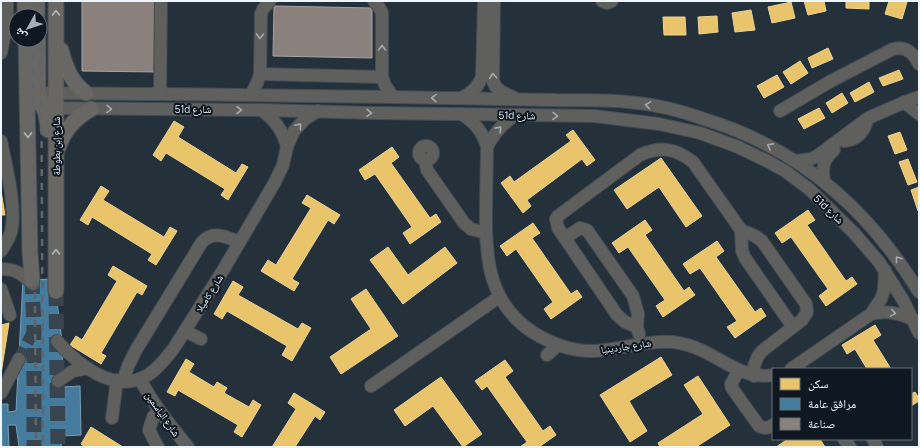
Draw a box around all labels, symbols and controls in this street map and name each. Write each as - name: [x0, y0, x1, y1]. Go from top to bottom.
- north arrow: [8, 8, 48, 48]
- one-way arrow: [52, 10, 60, 16]
- text: ش: [10, 24, 30, 44]
- one-way arrow: [256, 33, 265, 39]
- one-way arrow: [378, 45, 386, 51]
- one-way arrow: [489, 73, 498, 79]
- one-way arrow: [431, 94, 437, 102]
- one-way arrow: [645, 101, 651, 110]
- street label: 51d شارع: [175, 102, 212, 116]
- one-way arrow: [106, 105, 112, 113]
- one-way arrow: [236, 106, 242, 114]
- street label: 51d شارع: [499, 108, 536, 122]
- one-way arrow: [366, 109, 372, 117]
- one-way arrow: [552, 111, 558, 120]
- street label: شارع إبن بطوطة: [49, 116, 63, 175]
- one-way arrow: [294, 123, 301, 131]
- one-way arrow: [494, 126, 502, 134]
- one-way arrow: [24, 132, 32, 138]
- one-way arrow: [767, 144, 774, 151]
- street label: 51d شارع: [811, 191, 847, 227]
- one-way arrow: [52, 249, 60, 255]
- one-way arrow: [896, 257, 903, 264]
- street label: شارع كاميلا: [192, 271, 226, 314]
- one-way arrow: [890, 308, 896, 317]
- street label: شارع جاردينيا: [600, 336, 652, 356]
- legend: [772, 368, 912, 440]
- text: سكن: [808, 375, 829, 392]
- street label: شارع الياسمين: [142, 389, 184, 440]
- text: مرافق عامة: [808, 395, 856, 412]
- text: صناعة: [808, 415, 835, 432]

